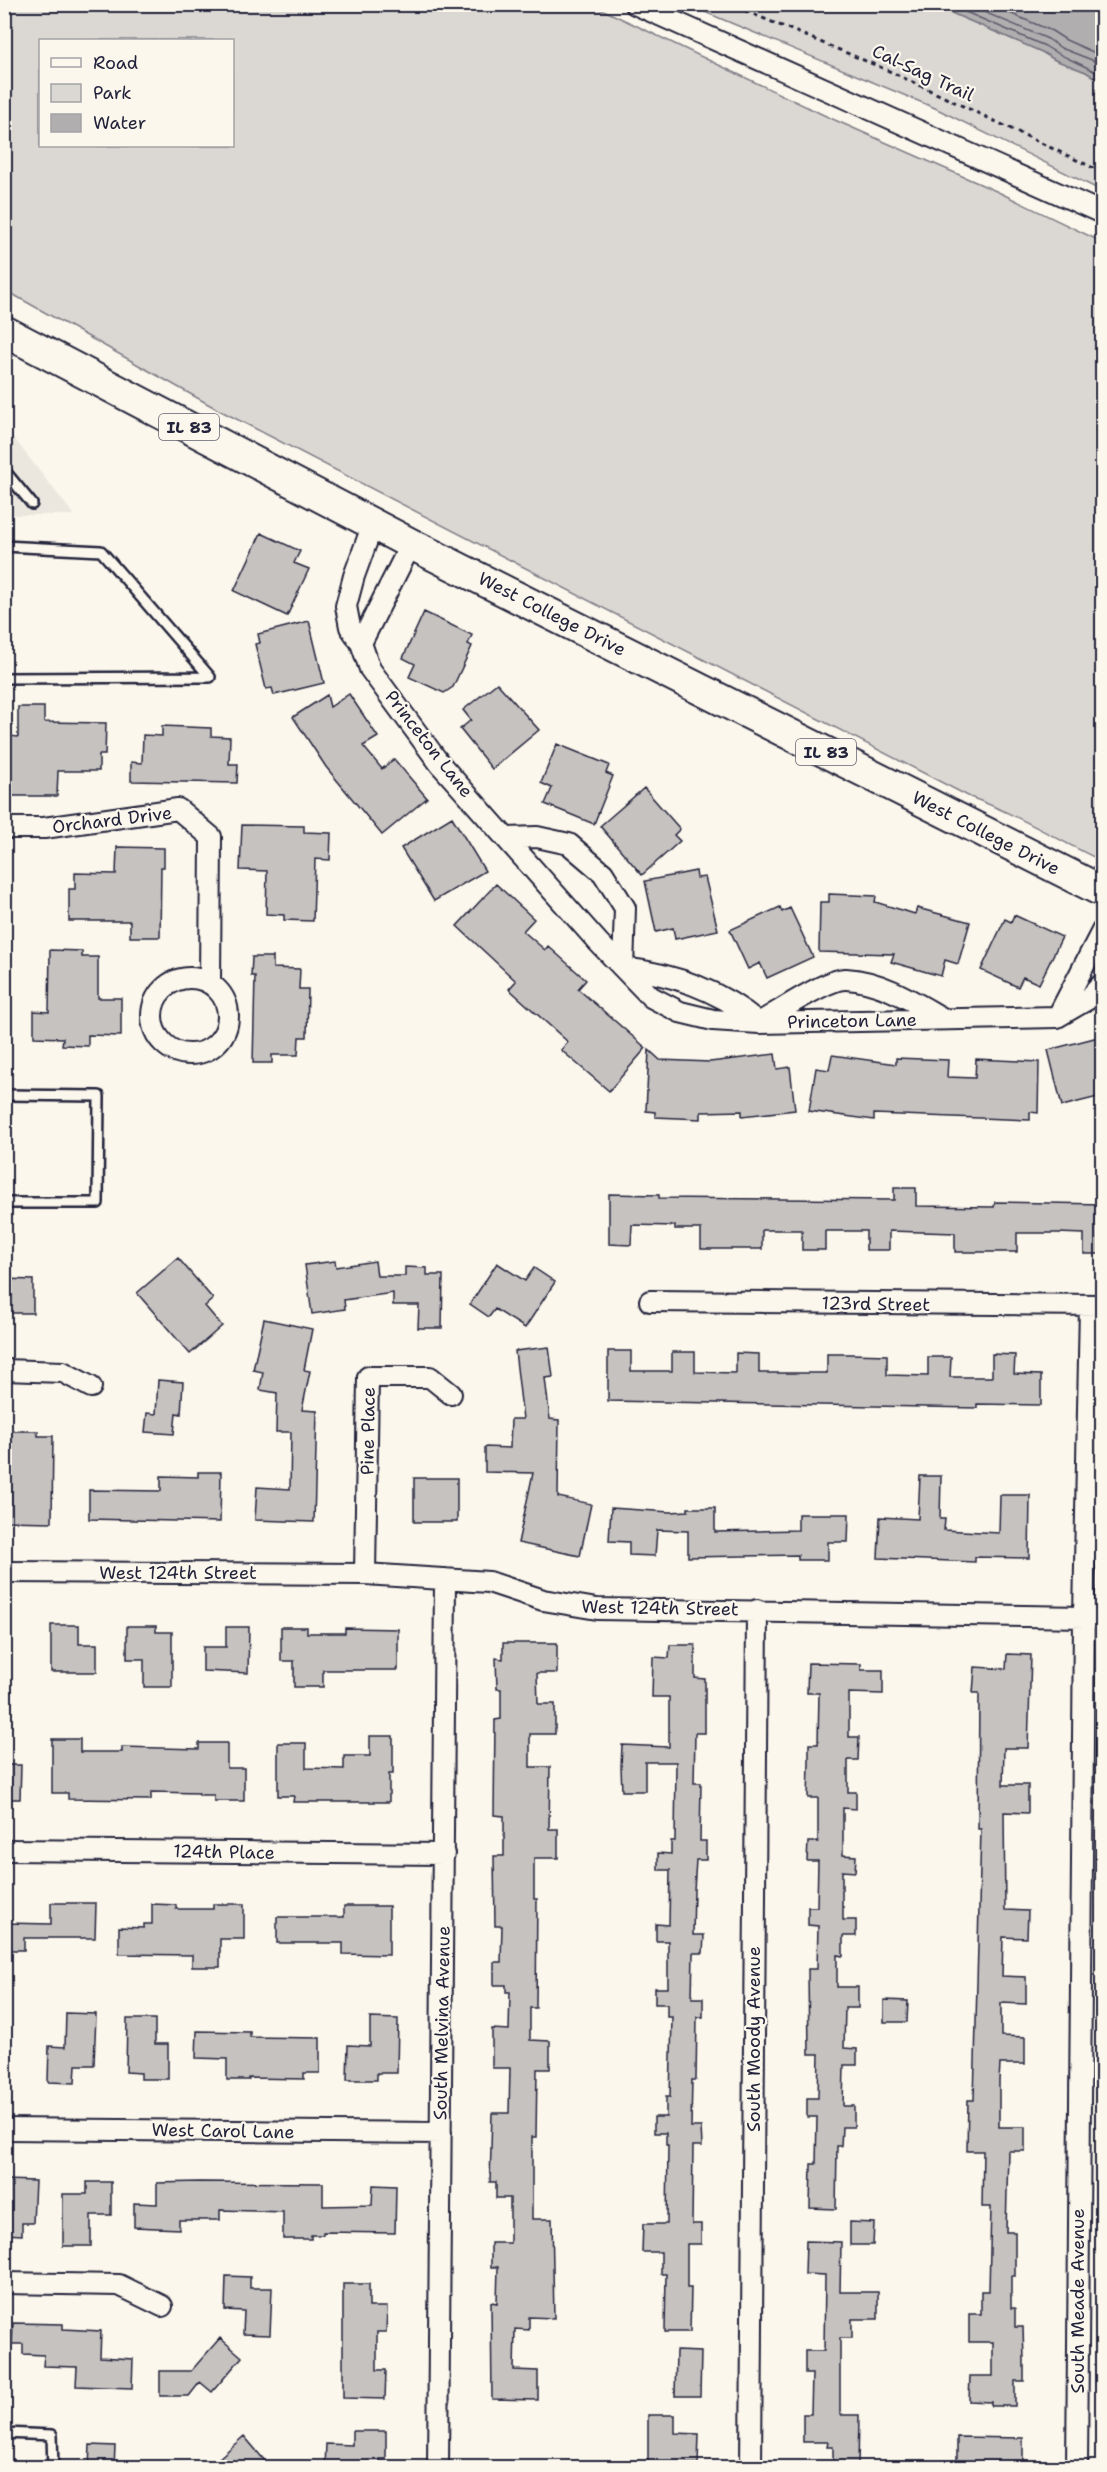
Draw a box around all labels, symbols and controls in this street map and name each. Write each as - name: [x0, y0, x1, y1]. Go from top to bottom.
- legend: [39, 39, 234, 147]
- street label: Cal-Sag Trail: [868, 39, 978, 107]
- text: Road: [93, 51, 138, 75]
- text: Park: [93, 81, 132, 105]
- text: Water: [93, 111, 146, 135]
- road number: IL 83: [159, 414, 219, 440]
- street label: West College Drive: [474, 566, 630, 662]
- street label: Princeton Lane: [380, 685, 478, 803]
- road number: IL 83: [796, 739, 856, 765]
- street label: West College Drive: [908, 785, 1064, 881]
- street label: Orchard Drive: [51, 801, 173, 839]
- street label: Princeton Lane: [787, 1008, 917, 1034]
- street label: 123rd Street: [821, 1291, 931, 1317]
- street label: Pine Place: [355, 1387, 381, 1475]
- street label: West 124th Street: [99, 1561, 257, 1585]
- street label: West 124th Street: [581, 1595, 739, 1621]
- street label: 124th Place: [173, 1839, 275, 1865]
- street label: South Melvina Avenue: [428, 1926, 456, 2120]
- street label: South Moody Avenue: [742, 1946, 766, 2132]
- street label: West Carol Lane: [151, 2118, 295, 2144]
- street label: South Meade Avenue: [1066, 2208, 1090, 2394]

